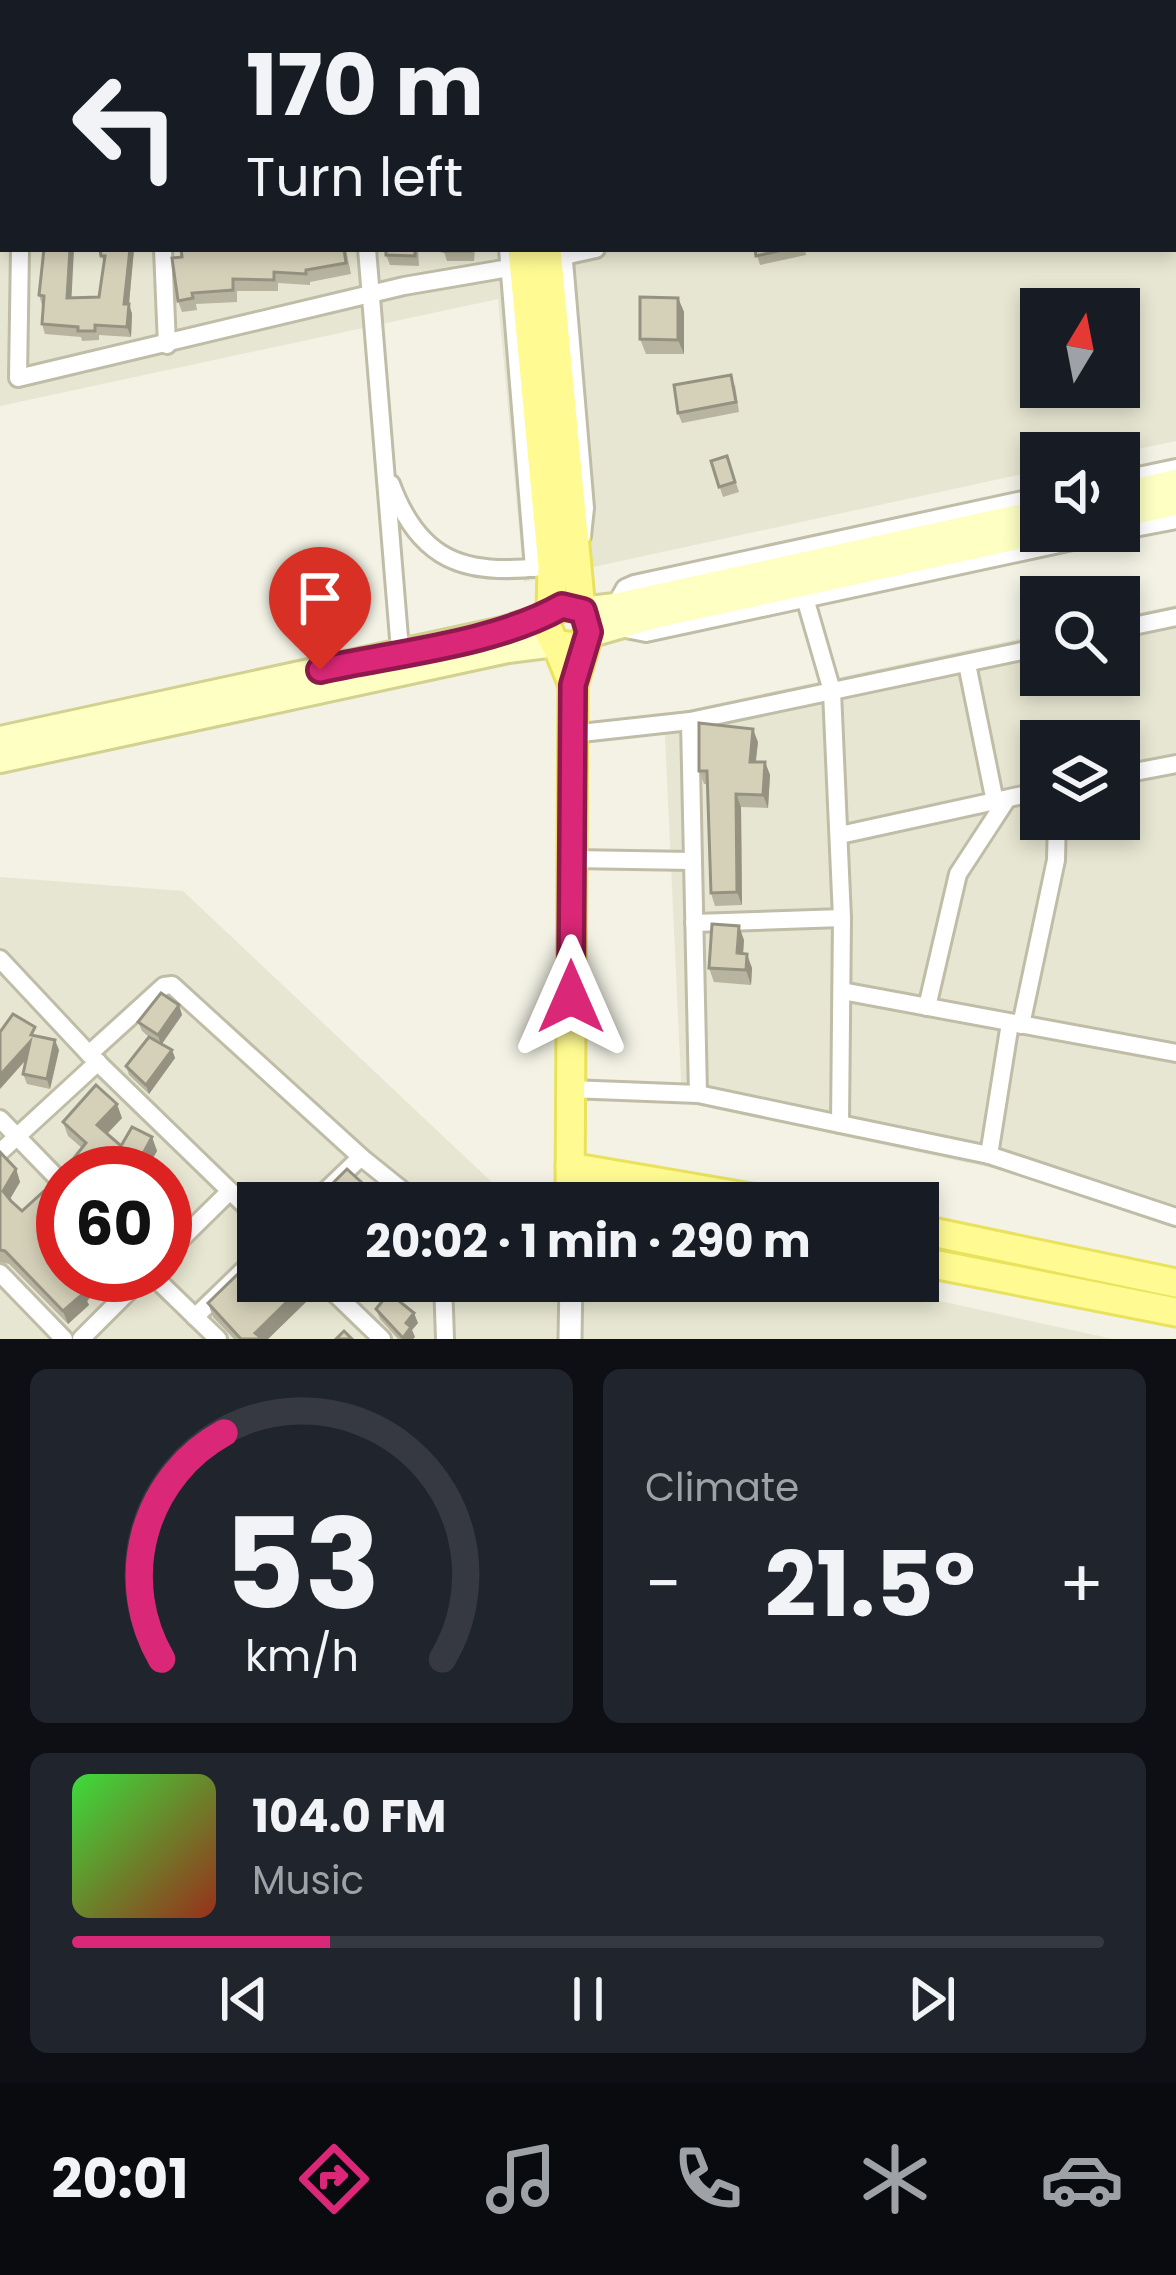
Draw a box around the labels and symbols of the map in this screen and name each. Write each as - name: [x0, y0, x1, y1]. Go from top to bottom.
- north arrow: [1020, 288, 1140, 408]
- pin: [269, 547, 371, 670]
- position arrow: [508, 934, 634, 1060]
- speed limit sign: 60: [36, 1146, 192, 1302]

